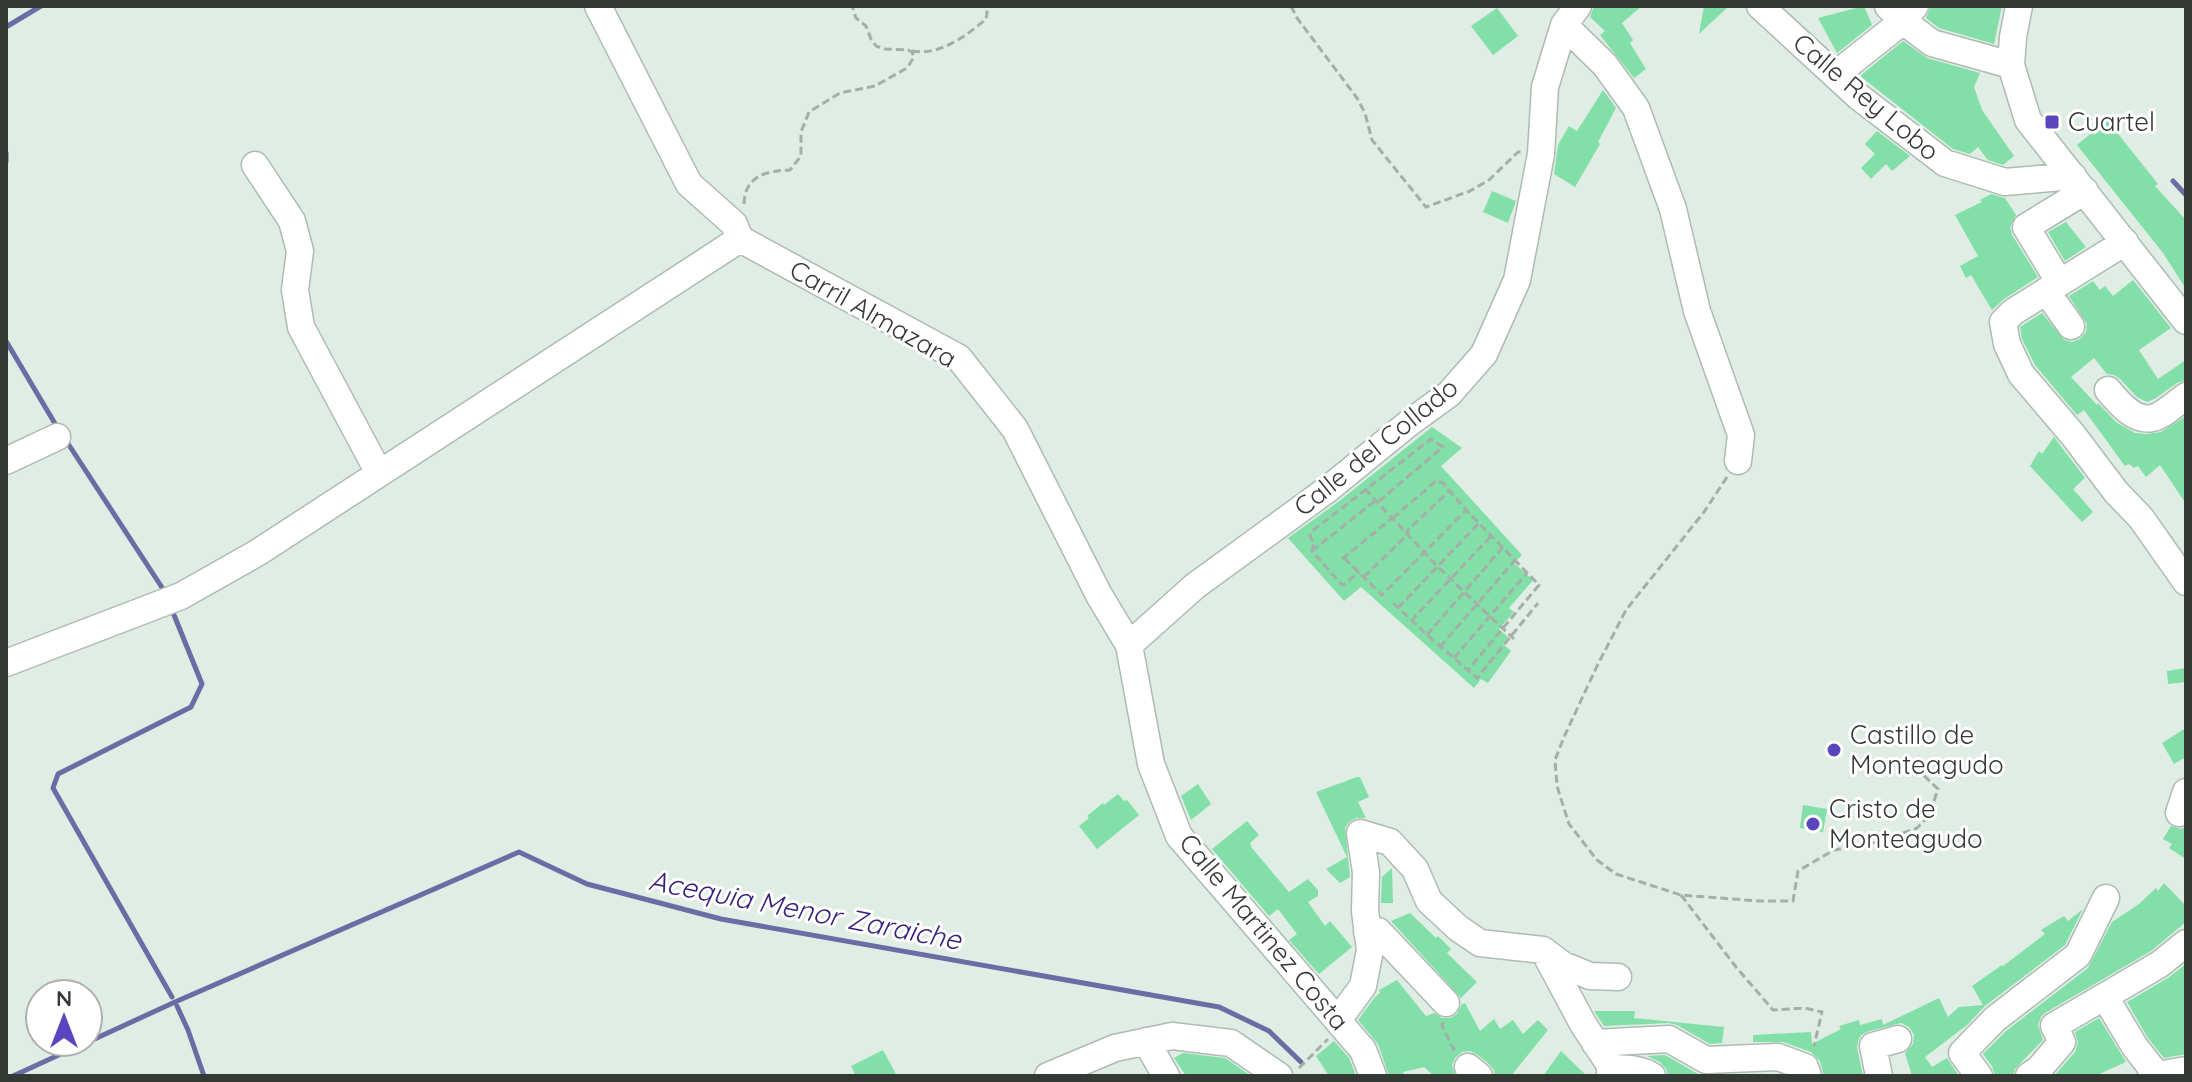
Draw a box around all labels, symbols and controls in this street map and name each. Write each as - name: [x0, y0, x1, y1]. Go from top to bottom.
- street label: Calle Rey Lobo: [1786, 26, 1946, 167]
- place label: Cuartel: [2068, 105, 2155, 138]
- marker: Cuartel: [2043, 113, 2061, 131]
- street label: Carril Almazara: [784, 252, 963, 375]
- street label: Calle del Collado: [1287, 370, 1464, 523]
- place label: Castillo de Monteagudo: [1850, 718, 2004, 781]
- marker: Castillo de Monteagudo: [1825, 741, 1843, 759]
- place label: Cristo de Monteagudo: [1829, 792, 1983, 855]
- marker: Cristo de Monteagudo: [1804, 815, 1822, 833]
- street label: Calle Martinez Costa: [1172, 827, 1356, 1037]
- water label: Acequia Menor Zaraiche: [646, 862, 965, 957]
- north arrow: [24, 978, 104, 1058]
- text: N: [56, 984, 72, 1012]

